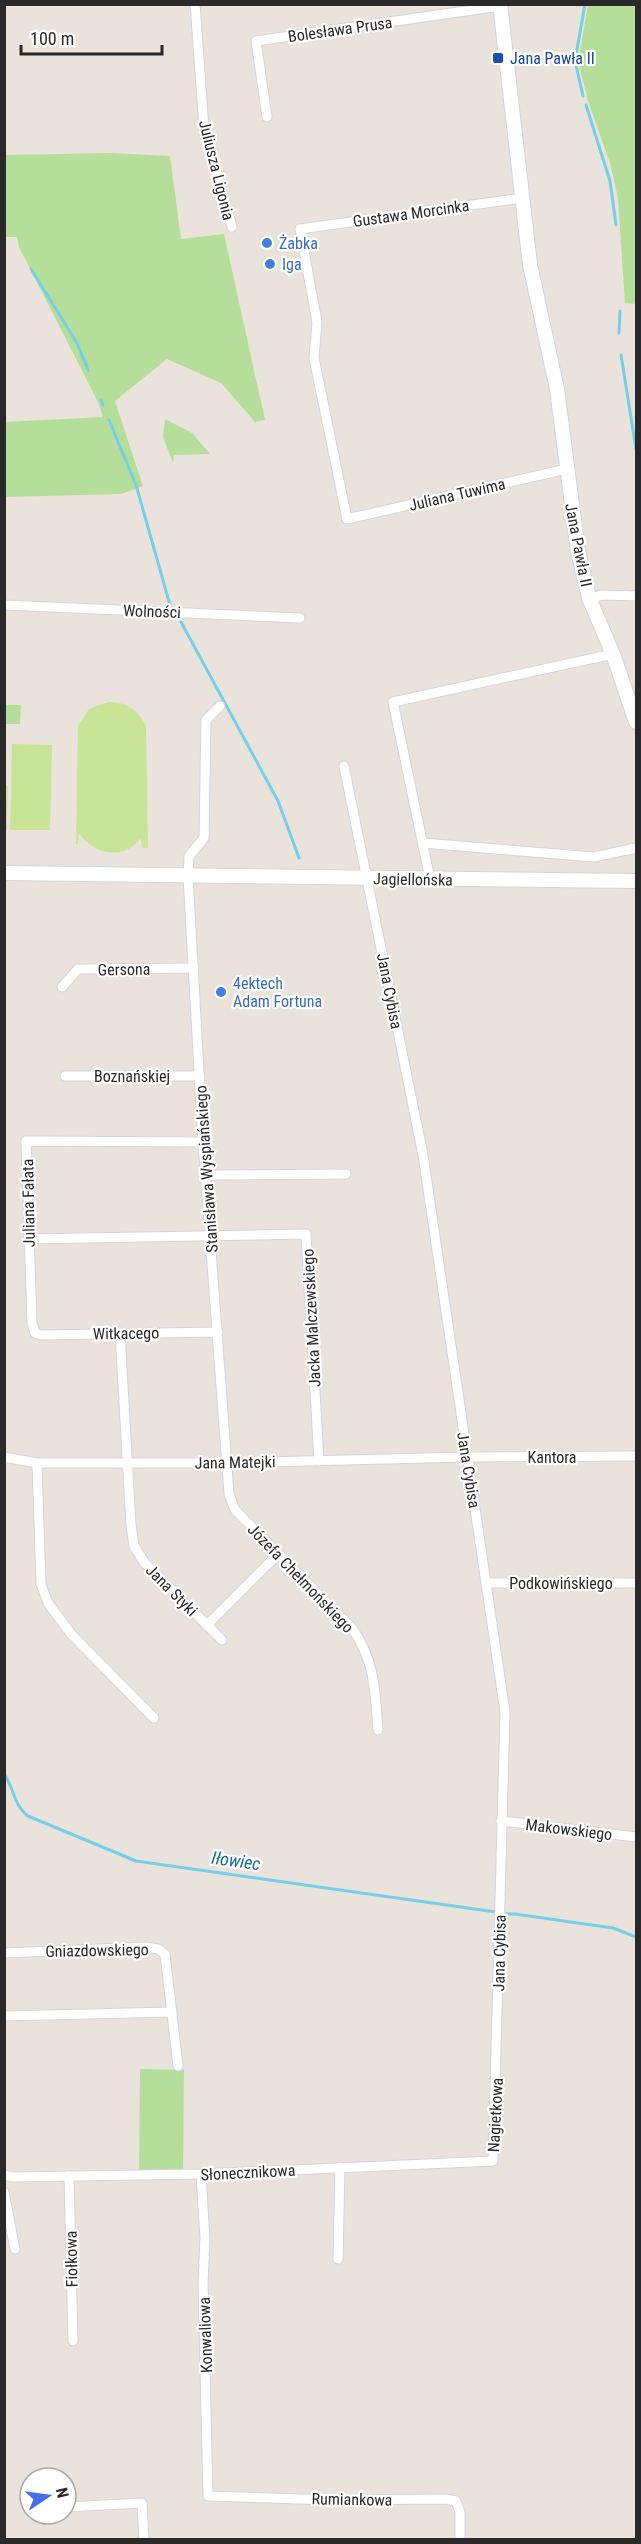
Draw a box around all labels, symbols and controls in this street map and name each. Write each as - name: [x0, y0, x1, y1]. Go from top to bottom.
- street label: Bolesława Prusa: [287, 13, 393, 46]
- scale bar: [21, 18, 162, 56]
- text: 100 m: [30, 28, 74, 49]
- place label: Jana Pawła II: [510, 49, 595, 68]
- marker: Jana Pawła II: [491, 51, 505, 65]
- street label: Juliusza Ligonia: [195, 118, 238, 222]
- street label: Gustawa Morcinka: [352, 196, 470, 231]
- place label: Żabka: [279, 234, 318, 253]
- marker: Żabka: [260, 236, 274, 250]
- place label: Iga: [282, 255, 302, 274]
- marker: Iga: [263, 257, 277, 271]
- street label: Juliana Tuwima: [407, 474, 507, 515]
- street label: Jana Pawła II: [561, 502, 596, 588]
- street label: Wolności: [123, 601, 181, 622]
- street label: Jagiellońska: [373, 869, 453, 890]
- street label: Jana Cybisa: [373, 952, 406, 1031]
- street label: Gersona: [98, 960, 150, 979]
- place label: 4ektech Adam Fortuna: [233, 974, 322, 1011]
- marker: 4ektech Adam Fortuna: [214, 985, 228, 999]
- street label: Boznańskiej: [94, 1067, 170, 1086]
- street label: Stanisława Wyspiańskiego: [191, 1085, 222, 1253]
- street label: Juliana Fałata: [18, 1158, 39, 1248]
- street label: Jacka Malczewskiego: [298, 1248, 325, 1388]
- street label: Witkacego: [93, 1323, 159, 1344]
- street label: Jana Cybisa: [453, 1431, 484, 1509]
- street label: Kantora: [528, 1448, 576, 1467]
- street label: Jana Matejki: [194, 1452, 276, 1473]
- street label: Józefa Chełmońskiego: [244, 1520, 358, 1637]
- street label: Jana Styki: [142, 1561, 201, 1620]
- street label: Podkowińskiego: [509, 1574, 613, 1593]
- street label: Makowskiego: [525, 1815, 613, 1844]
- water label: Iłowiec: [210, 1847, 262, 1874]
- street label: Jana Cybisa: [489, 1914, 510, 1992]
- street label: Gniazdowskiego: [45, 1940, 149, 1961]
- street label: Nagietkowa: [484, 2077, 507, 2153]
- street label: Słonecznikowa: [200, 2161, 296, 2184]
- street label: Fiołkowa: [62, 2230, 81, 2288]
- street label: Konwaliowa: [195, 2297, 216, 2373]
- north arrow: [18, 2466, 78, 2526]
- text: N: [52, 2486, 72, 2500]
- street label: Rumiankowa: [311, 2489, 392, 2510]

